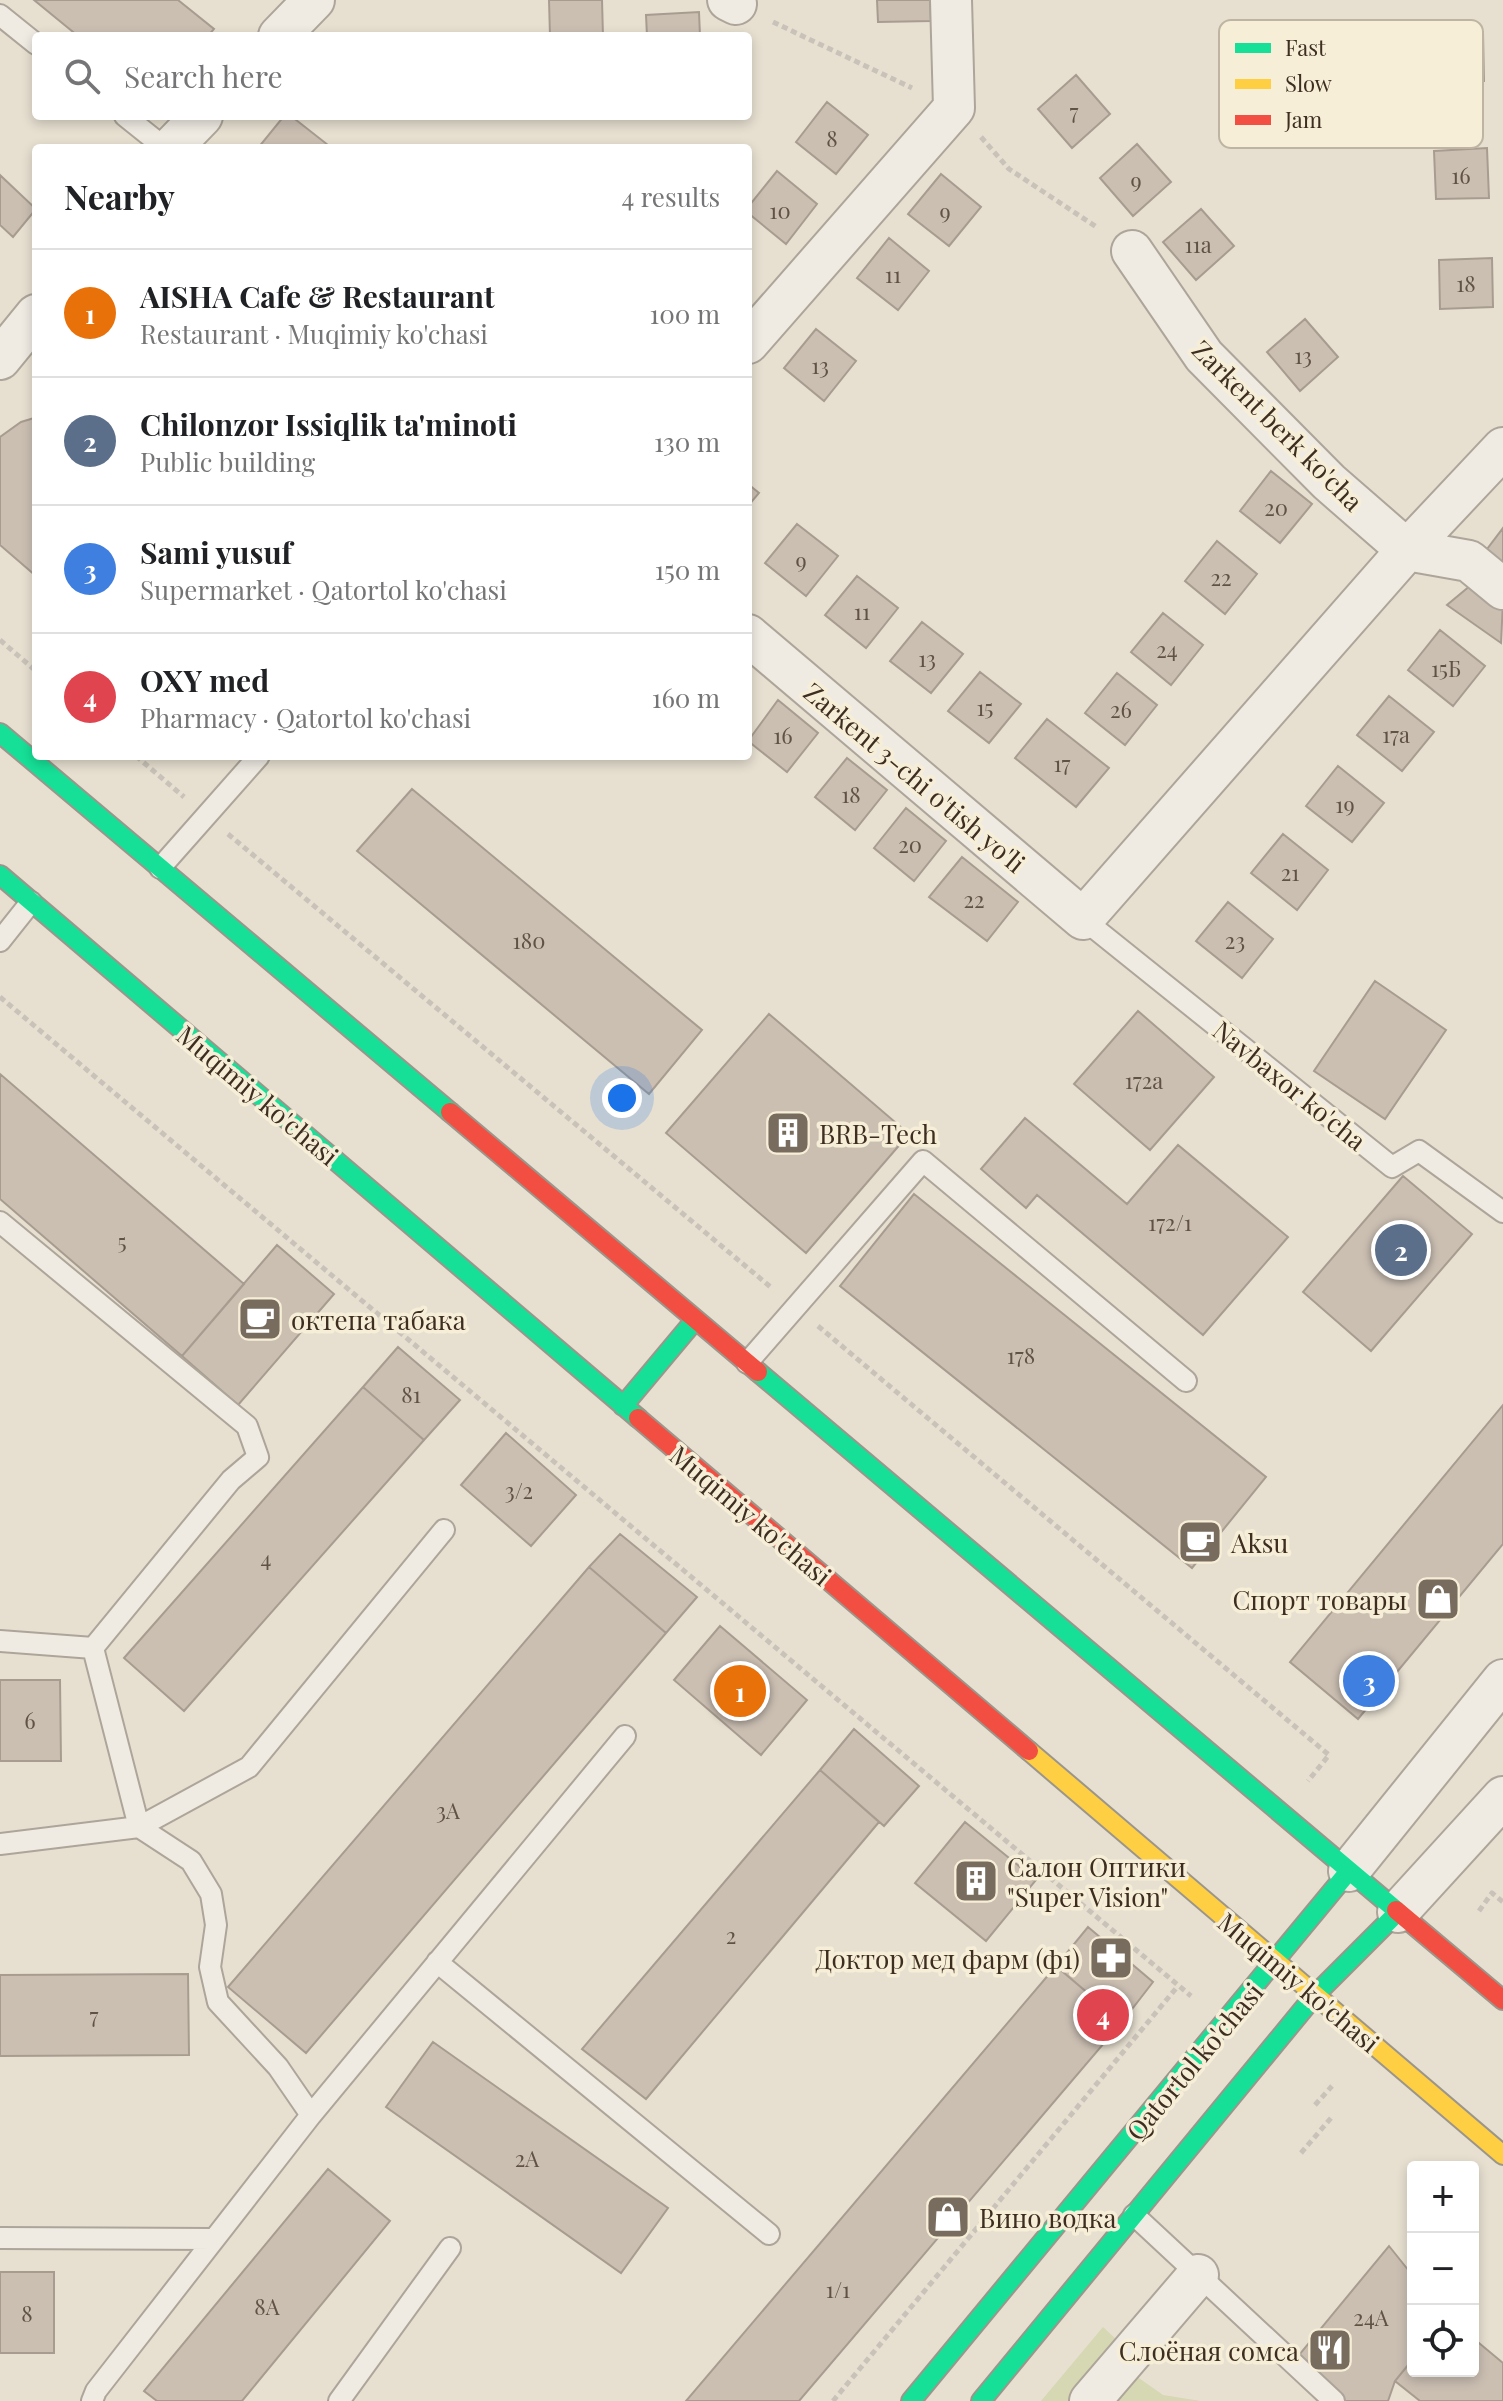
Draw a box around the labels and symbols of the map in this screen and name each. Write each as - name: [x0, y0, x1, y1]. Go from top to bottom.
- legend: [1219, 20, 1483, 148]
- text: Fast: [1285, 32, 1327, 62]
- text: Slow: [1285, 68, 1332, 98]
- house number: 7: [1070, 96, 1079, 126]
- text: Jam: [1284, 104, 1323, 134]
- house number: 8: [826, 123, 838, 153]
- house number: 16: [1451, 160, 1471, 190]
- house number: 9: [1130, 165, 1142, 195]
- house number: 10: [769, 195, 791, 225]
- house number: 9: [939, 196, 951, 226]
- house number: 11a: [1184, 229, 1212, 259]
- house number: 11: [885, 259, 901, 289]
- house number: 18: [1456, 268, 1476, 298]
- street label: Zarkent berk ko'cha: [1185, 332, 1371, 518]
- house number: 13: [1294, 340, 1312, 370]
- house number: 13: [811, 350, 829, 380]
- house number: 20: [1264, 492, 1288, 522]
- house number: 9: [795, 545, 807, 575]
- house number: 22: [1210, 562, 1232, 592]
- house number: 11: [854, 596, 870, 626]
- house number: 24: [1156, 634, 1178, 664]
- house number: 13: [918, 643, 936, 673]
- house number: 15Б: [1431, 653, 1461, 683]
- street label: Zarkent 3-chi o'tish yo'li: [797, 674, 1033, 880]
- house number: 15: [976, 692, 994, 722]
- house number: 26: [1110, 694, 1132, 724]
- house number: 17a: [1382, 719, 1410, 749]
- house number: 16: [773, 720, 793, 750]
- house number: 17: [1053, 748, 1071, 778]
- house number: 18: [841, 779, 861, 809]
- house number: 19: [1335, 789, 1355, 819]
- house number: 20: [898, 829, 922, 859]
- house number: 21: [1281, 857, 1299, 887]
- house number: 22: [963, 884, 985, 914]
- house number: 180: [513, 925, 545, 955]
- house number: 23: [1225, 925, 1245, 955]
- street label: Navbaxor ko'cha: [1206, 1012, 1374, 1158]
- street label: Muqimiy ko'chasi: [170, 1017, 346, 1173]
- house number: 172a: [1125, 1065, 1163, 1095]
- your location: [602, 1078, 642, 1118]
- building icon: BRB-Tech: [764, 1109, 812, 1157]
- place label: BRB-Tech: [819, 1116, 937, 1151]
- house number: 172/1: [1148, 1207, 1192, 1237]
- pin: 2: [1375, 1220, 1427, 1280]
- house number: 5: [117, 1226, 127, 1256]
- cafe icon: октепа табака: [236, 1295, 284, 1343]
- place label: октепа табака: [291, 1302, 466, 1337]
- house number: 178: [1007, 1340, 1035, 1370]
- house number: 81: [401, 1379, 421, 1409]
- street label: Muqimiy ko'chasi: [663, 1437, 839, 1593]
- house number: 3/2: [505, 1475, 533, 1505]
- cafe icon: Aksu: [1176, 1518, 1224, 1566]
- place label: Aksu: [1230, 1525, 1288, 1560]
- house number: 4: [261, 1543, 272, 1573]
- shop icon: Спорт товары: [1414, 1575, 1462, 1623]
- place label: Спорт товары: [1232, 1582, 1407, 1617]
- pin: 3: [1343, 1651, 1395, 1711]
- pin: 1: [714, 1661, 766, 1721]
- house number: 6: [24, 1705, 36, 1735]
- house number: 3A: [436, 1795, 460, 1825]
- place label: Салон Оптики "Super Vision": [1007, 1849, 1186, 1914]
- building icon: Салон Оптики "Super Vision": [952, 1857, 1000, 1905]
- street label: Muqimiy ko'chasi: [1211, 1904, 1387, 2060]
- house number: 2: [726, 1920, 736, 1950]
- pharmacy icon: Доктор мед фарм (ф1): [1087, 1934, 1135, 1982]
- place label: Доктор мед фарм (ф1): [816, 1941, 1080, 1976]
- street label: Qatortol ko'chasi: [1118, 1975, 1270, 2147]
- pin: 4: [1077, 1985, 1129, 2045]
- house number: 7: [90, 2000, 99, 2030]
- house number: 2A: [515, 2143, 539, 2173]
- shop icon: Вино водка: [924, 2193, 972, 2241]
- place label: Вино водка: [979, 2200, 1116, 2235]
- house number: 1/1: [826, 2274, 850, 2304]
- house number: 8A: [254, 2291, 280, 2321]
- house number: 8: [21, 2298, 33, 2328]
- house number: 24A: [1353, 2302, 1389, 2332]
- restaurant icon: Слоёная сомса: [1306, 2326, 1354, 2374]
- place label: Слоёная сомса: [1119, 2333, 1299, 2368]

